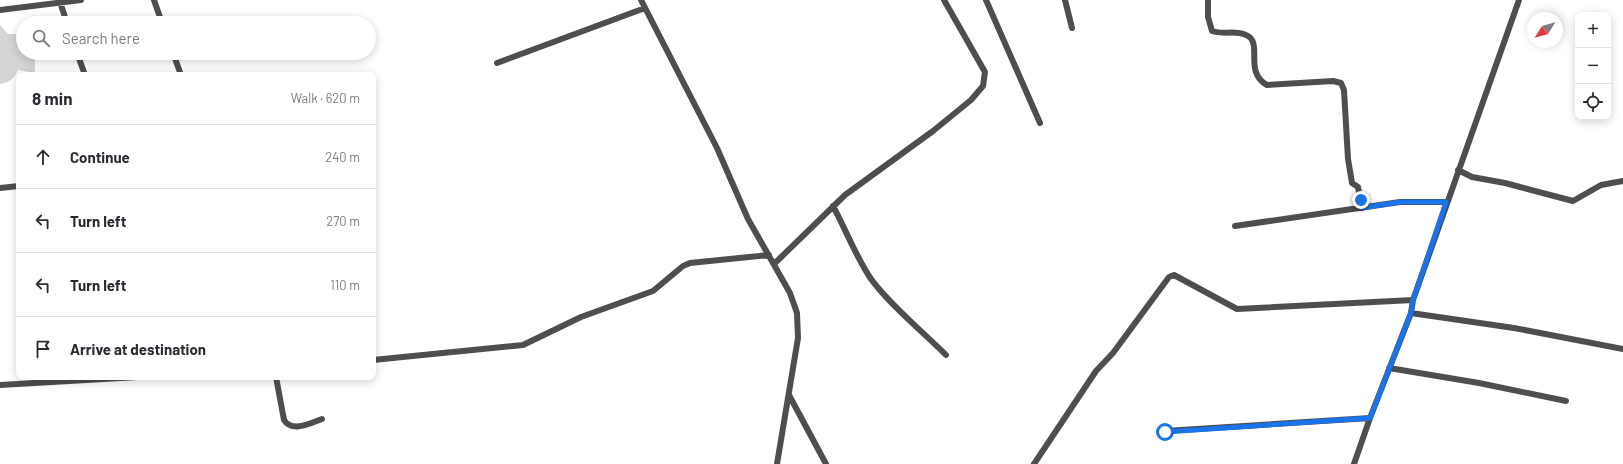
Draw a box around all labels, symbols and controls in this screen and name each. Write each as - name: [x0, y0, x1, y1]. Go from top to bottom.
- north arrow: [1527, 12, 1563, 48]
- map controls: [1575, 12, 1611, 120]
- button: +: [1575, 12, 1611, 48]
- search box: [16, 16, 376, 60]
- icon: search: [30, 27, 52, 49]
- text: Search here: [62, 29, 140, 47]
- button: −: [1575, 48, 1611, 84]
- button: locate: [1575, 84, 1611, 120]
- text: 8 min: [32, 88, 72, 108]
- text: Walk · 620 m: [291, 90, 360, 106]
- icon: ahead: [32, 146, 54, 168]
- text: Continue: [70, 148, 130, 166]
- text: 240 m: [325, 149, 360, 165]
- route end: [1352, 191, 1370, 209]
- icon: left: [32, 210, 54, 232]
- text: Turn left: [70, 212, 126, 230]
- text: 270 m: [326, 213, 360, 229]
- icon: left: [32, 274, 54, 296]
- text: Turn left: [70, 276, 126, 294]
- text: 110 m: [330, 277, 360, 293]
- icon: arrive: [32, 338, 54, 360]
- text: Arrive at destination: [70, 340, 206, 358]
- route start: [1156, 423, 1174, 441]

